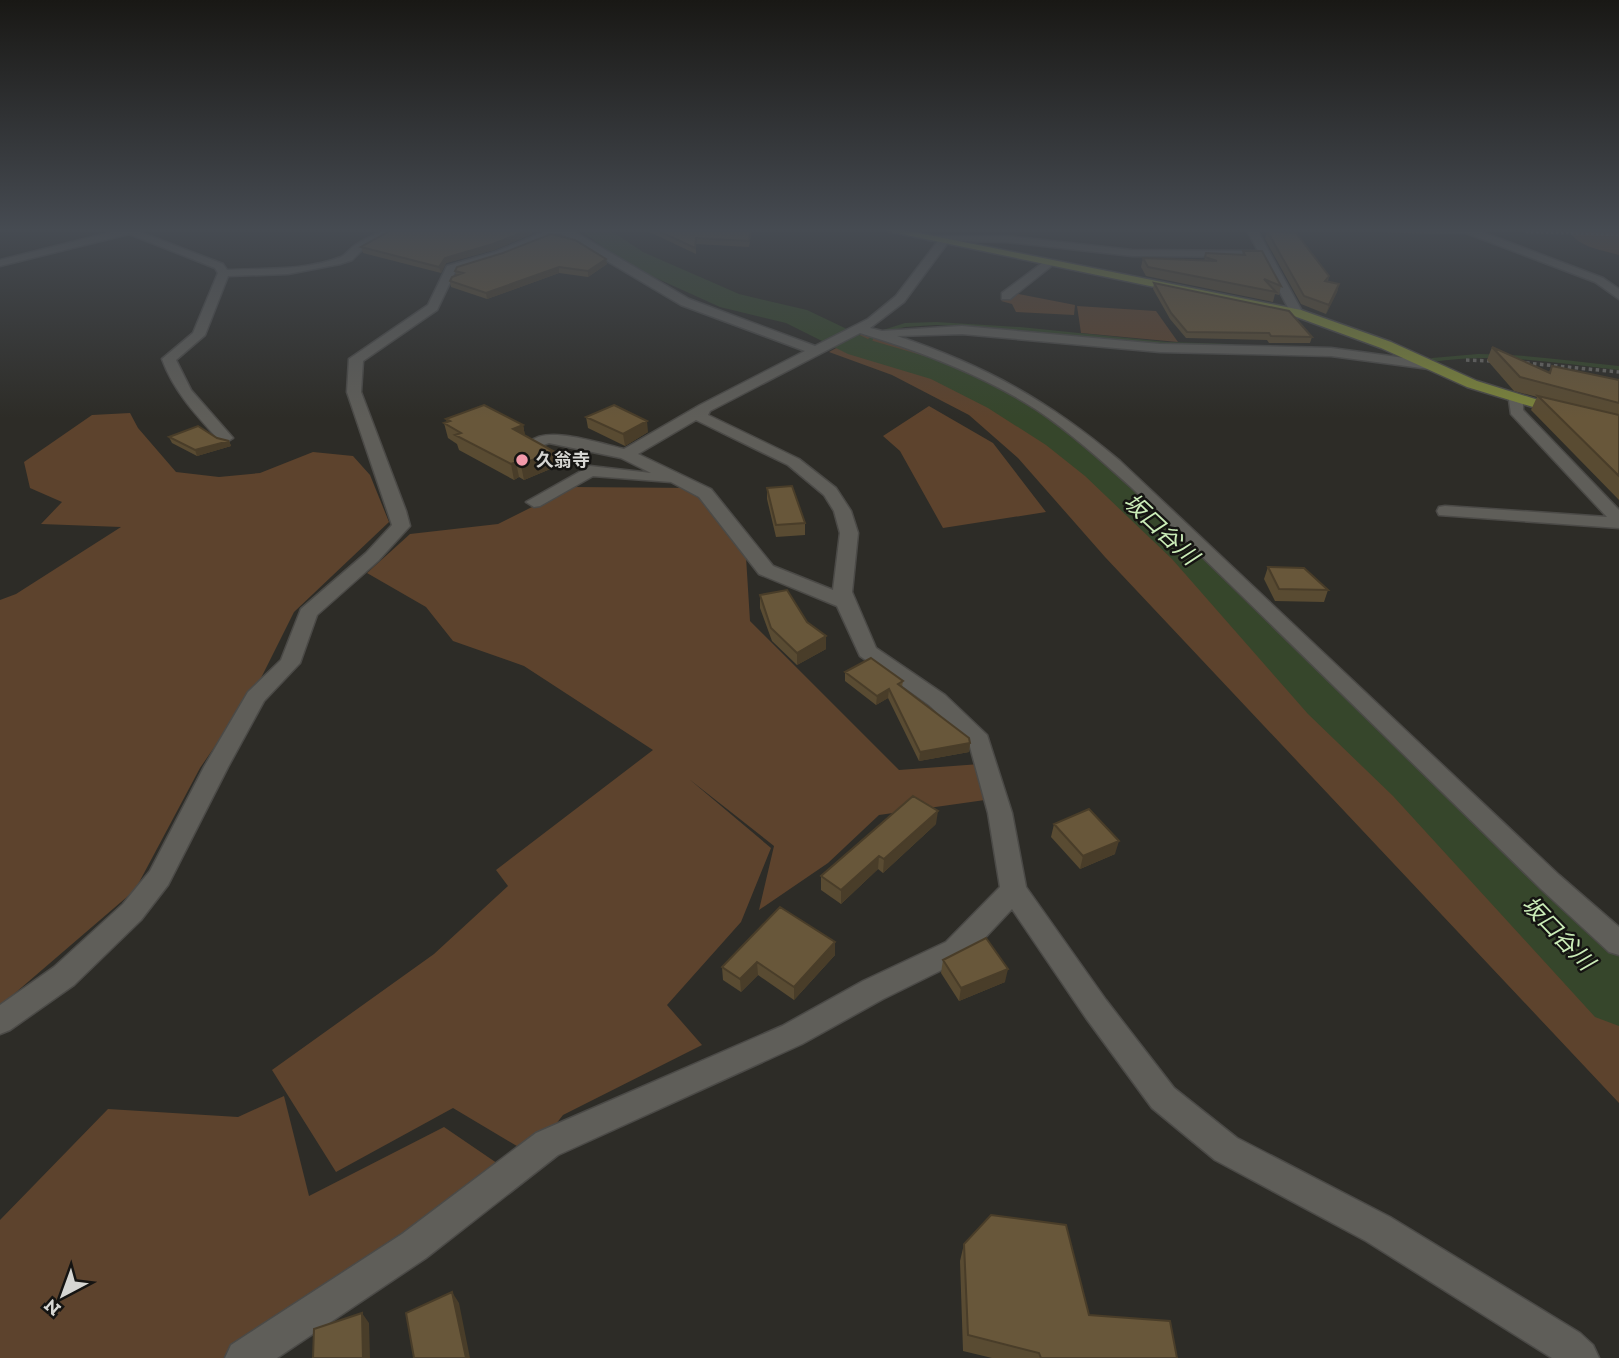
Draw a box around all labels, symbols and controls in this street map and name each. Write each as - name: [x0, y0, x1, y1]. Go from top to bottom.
- place label: 久翁寺: [536, 449, 590, 471]
- marker: 久翁寺: [514, 452, 530, 468]
- water label: 坂口谷川: [1118, 487, 1206, 573]
- water label: 坂口谷川: [1516, 890, 1602, 978]
- north arrow: [28, 1260, 98, 1330]
- text: N: [39, 1294, 65, 1321]

